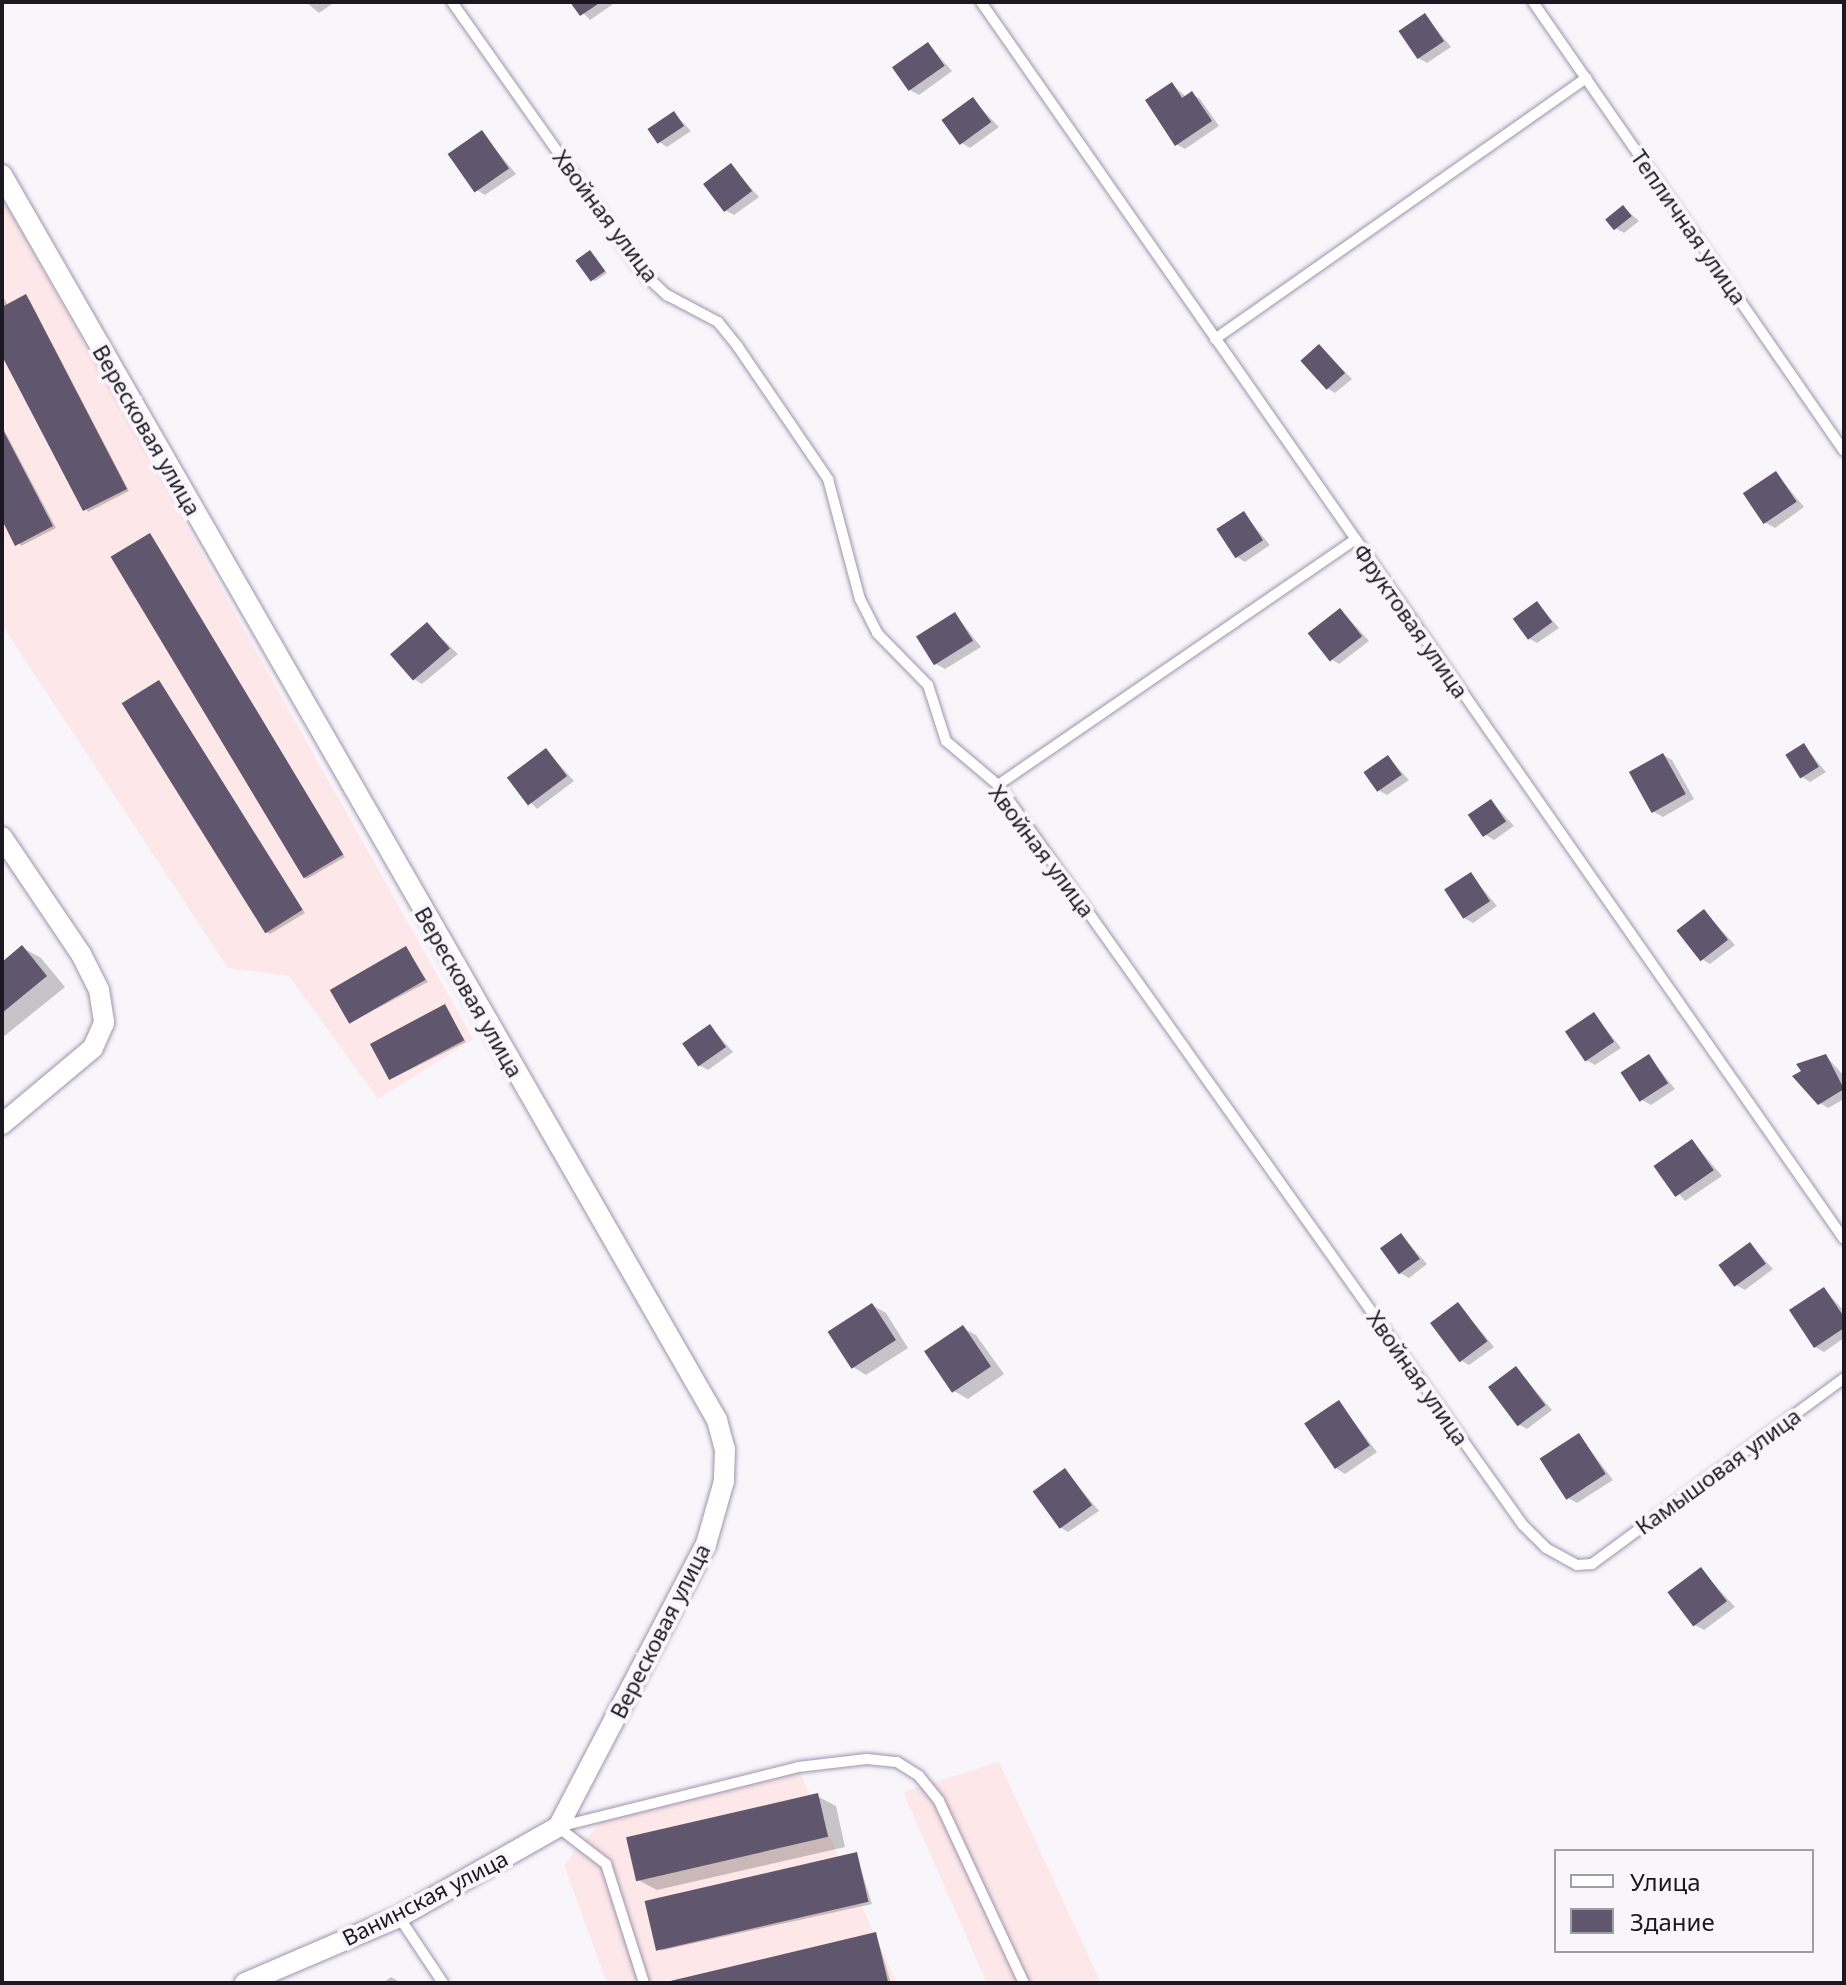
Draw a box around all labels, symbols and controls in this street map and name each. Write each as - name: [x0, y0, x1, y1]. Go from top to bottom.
- street label: Хвойная улица: [548, 145, 664, 287]
- street label: Тепличная улица: [1626, 145, 1752, 309]
- street label: Вересковая улица: [87, 340, 207, 520]
- street label: Фруктовая улица: [1348, 539, 1474, 703]
- street label: Хвойная улица: [984, 780, 1100, 922]
- street label: Вересковая улица: [409, 902, 529, 1082]
- street label: Хвойная улица: [1362, 1305, 1474, 1451]
- street label: Камышовая улица: [1630, 1402, 1806, 1540]
- street label: Вересковая улица: [605, 1539, 715, 1723]
- street label: Ванинская улица: [338, 1845, 512, 1951]
- legend: [1554, 1849, 1814, 1953]
- text: Улица: [1630, 1865, 1701, 1898]
- text: Здание: [1630, 1905, 1715, 1938]

